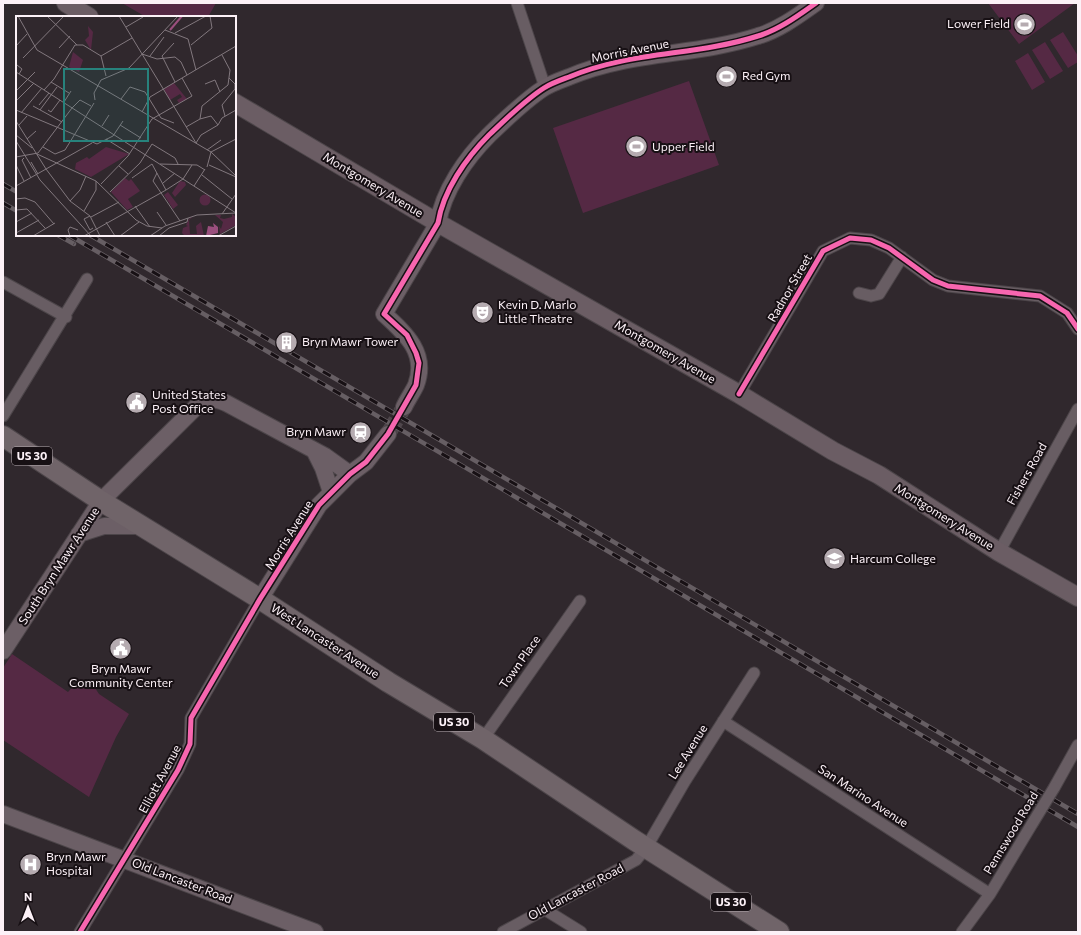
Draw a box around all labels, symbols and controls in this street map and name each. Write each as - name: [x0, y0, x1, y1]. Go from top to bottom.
- sports icon: Lower Field: [1012, 11, 1038, 37]
- inset map: [16, 16, 236, 236]
- place label: Lower Field: [947, 16, 1010, 30]
- street label: Morris Avenue: [590, 36, 670, 64]
- sports icon: Red Gym: [714, 63, 740, 89]
- place label: Red Gym: [742, 68, 790, 82]
- sports icon: Upper Field: [623, 134, 649, 160]
- place label: Upper Field: [652, 139, 715, 153]
- street label: Montgomery Avenue: [321, 149, 426, 220]
- street label: Radnor Street: [764, 251, 814, 324]
- place label: Kevin D. Marlo Little Theatre: [498, 297, 577, 325]
- theatre icon: Kevin D. Marlo Little Theatre: [470, 299, 496, 325]
- street label: Montgomery Avenue: [613, 317, 718, 386]
- building icon: Bryn Mawr Tower: [273, 329, 299, 355]
- place label: Bryn Mawr Tower: [302, 334, 399, 348]
- place label: United States Post Office: [152, 387, 226, 415]
- public building icon: United States Post Office: [124, 389, 150, 415]
- station icon: Bryn Mawr: [348, 419, 374, 445]
- place label: Bryn Mawr: [286, 424, 346, 438]
- street label: Fishers Road: [1003, 440, 1049, 507]
- road number: US 30: [12, 447, 52, 465]
- street label: Montgomery Avenue: [892, 480, 997, 552]
- street label: Morris Avenue: [261, 497, 315, 572]
- street label: South Bryn Mawr Avenue: [15, 504, 101, 627]
- school or university icon: Harcum College: [821, 546, 847, 572]
- place label: Harcum College: [850, 551, 936, 565]
- street label: West Lancaster Avenue: [269, 600, 382, 680]
- street label: Town Place: [496, 632, 543, 691]
- public building icon: Bryn Mawr Community Center: [108, 635, 134, 661]
- place label: Bryn Mawr Community Center: [69, 661, 173, 689]
- road number: US 30: [434, 713, 474, 731]
- street label: Lee Avenue: [665, 722, 709, 781]
- street label: Elliott Avenue: [135, 742, 183, 815]
- street label: San Marino Avenue: [816, 761, 911, 829]
- street label: Pennswood Road: [980, 789, 1040, 876]
- place label: Bryn Mawr Hospital: [46, 849, 106, 877]
- hospital icon: Bryn Mawr Hospital: [17, 851, 43, 877]
- street label: Old Lancaster Road: [130, 855, 234, 906]
- street label: Old Lancaster Road: [525, 860, 626, 922]
- north arrow: [8, 887, 48, 927]
- text: N: [24, 890, 32, 903]
- road number: US 30: [711, 893, 751, 911]

